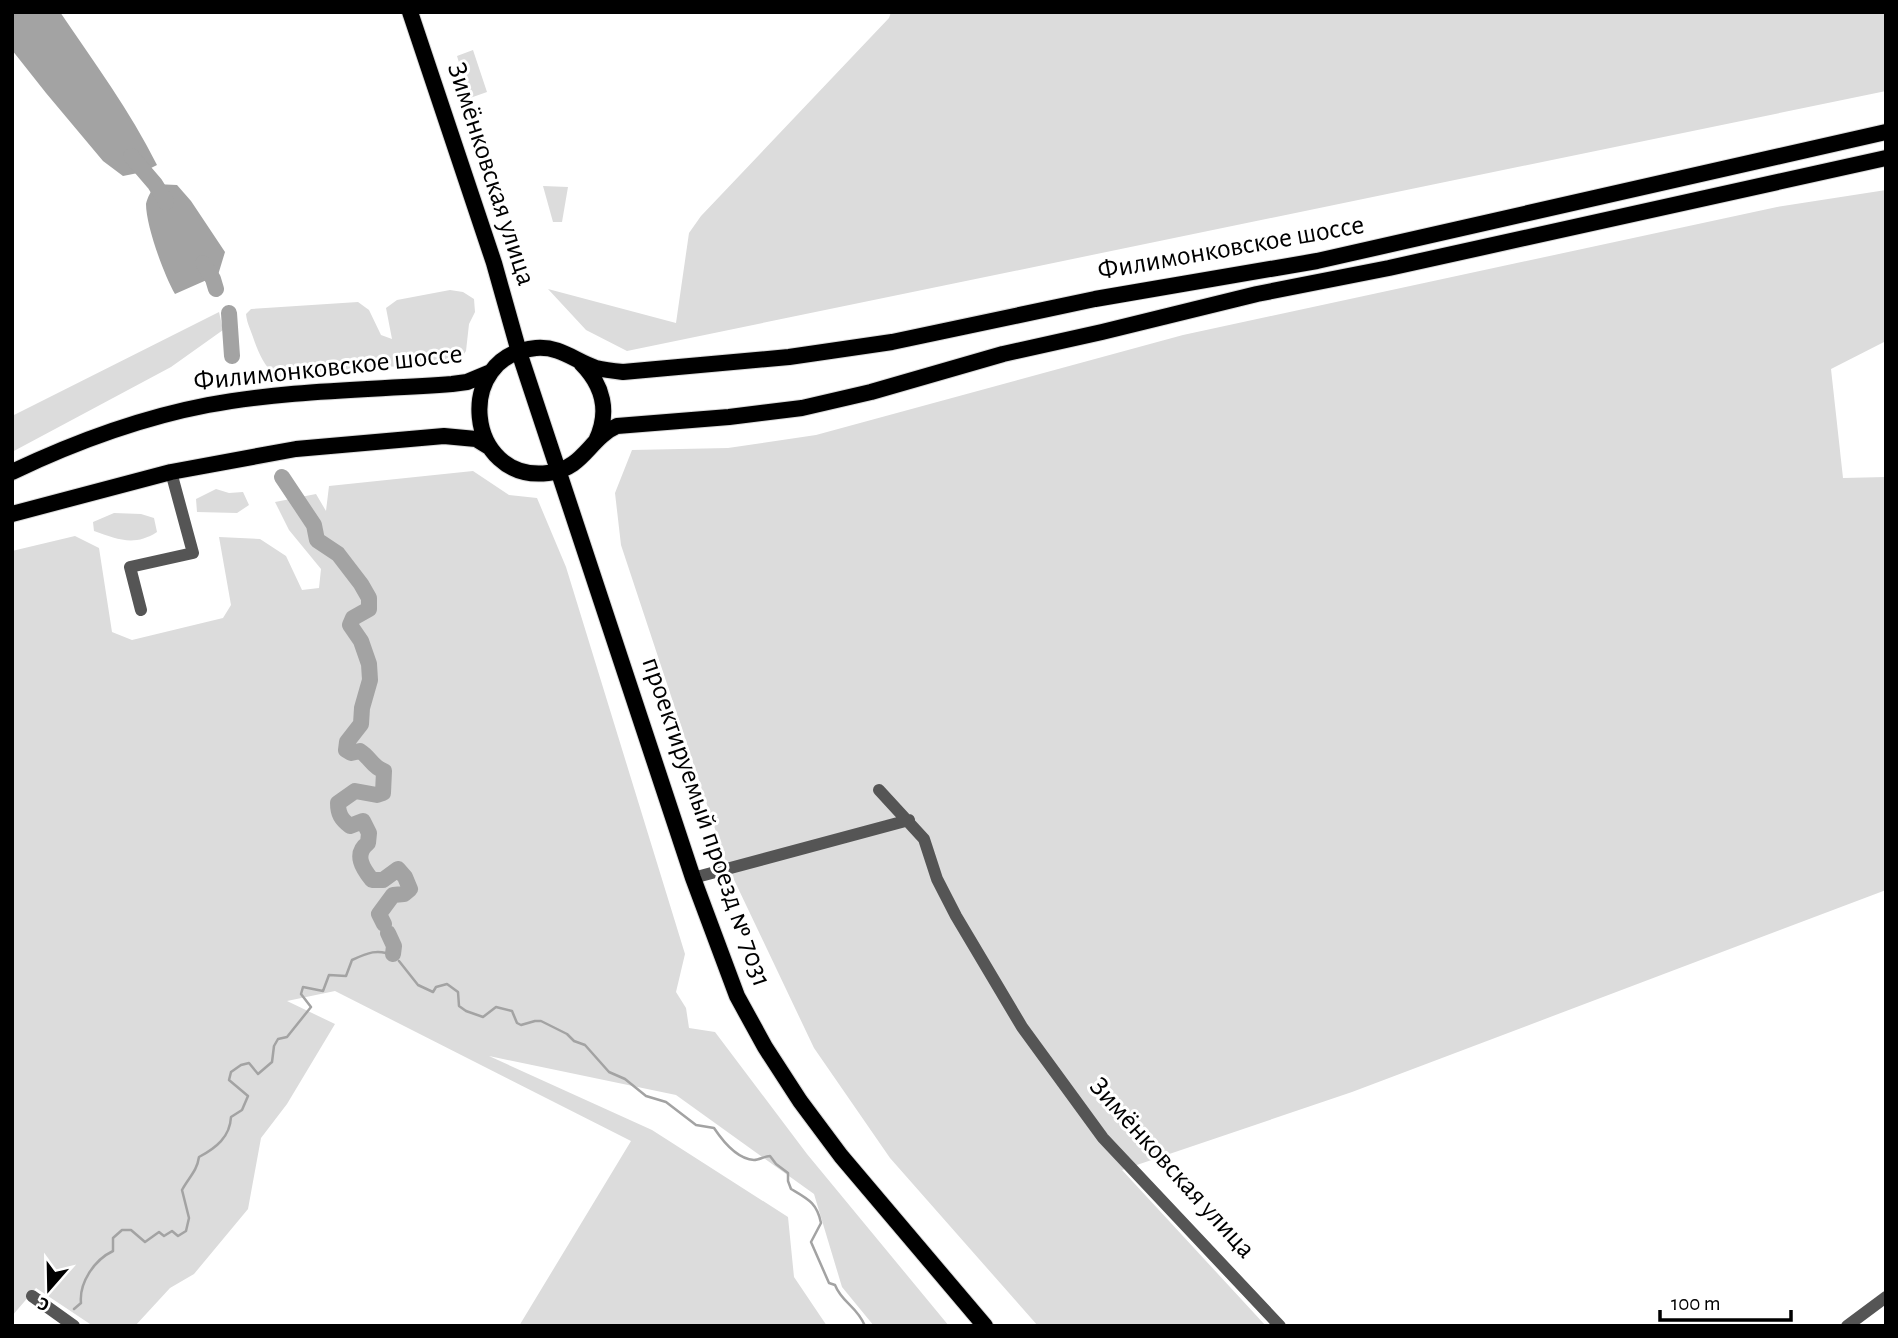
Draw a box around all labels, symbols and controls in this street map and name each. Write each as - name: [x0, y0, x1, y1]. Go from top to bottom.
- street label: Зимёнковская улица: [442, 59, 540, 289]
- street label: Филимонковское шоссе: [1095, 211, 1367, 285]
- street label: Филимонковское шоссе: [192, 340, 464, 396]
- street label: проектируемый проезд № 7031: [636, 654, 776, 990]
- street label: Зимёнковская улица: [1084, 1072, 1260, 1264]
- north arrow: [14, 1254, 84, 1324]
- scale bar: [1660, 1278, 1791, 1322]
- text: С: [36, 1293, 52, 1314]
- text: 100 m: [1671, 1293, 1721, 1314]

